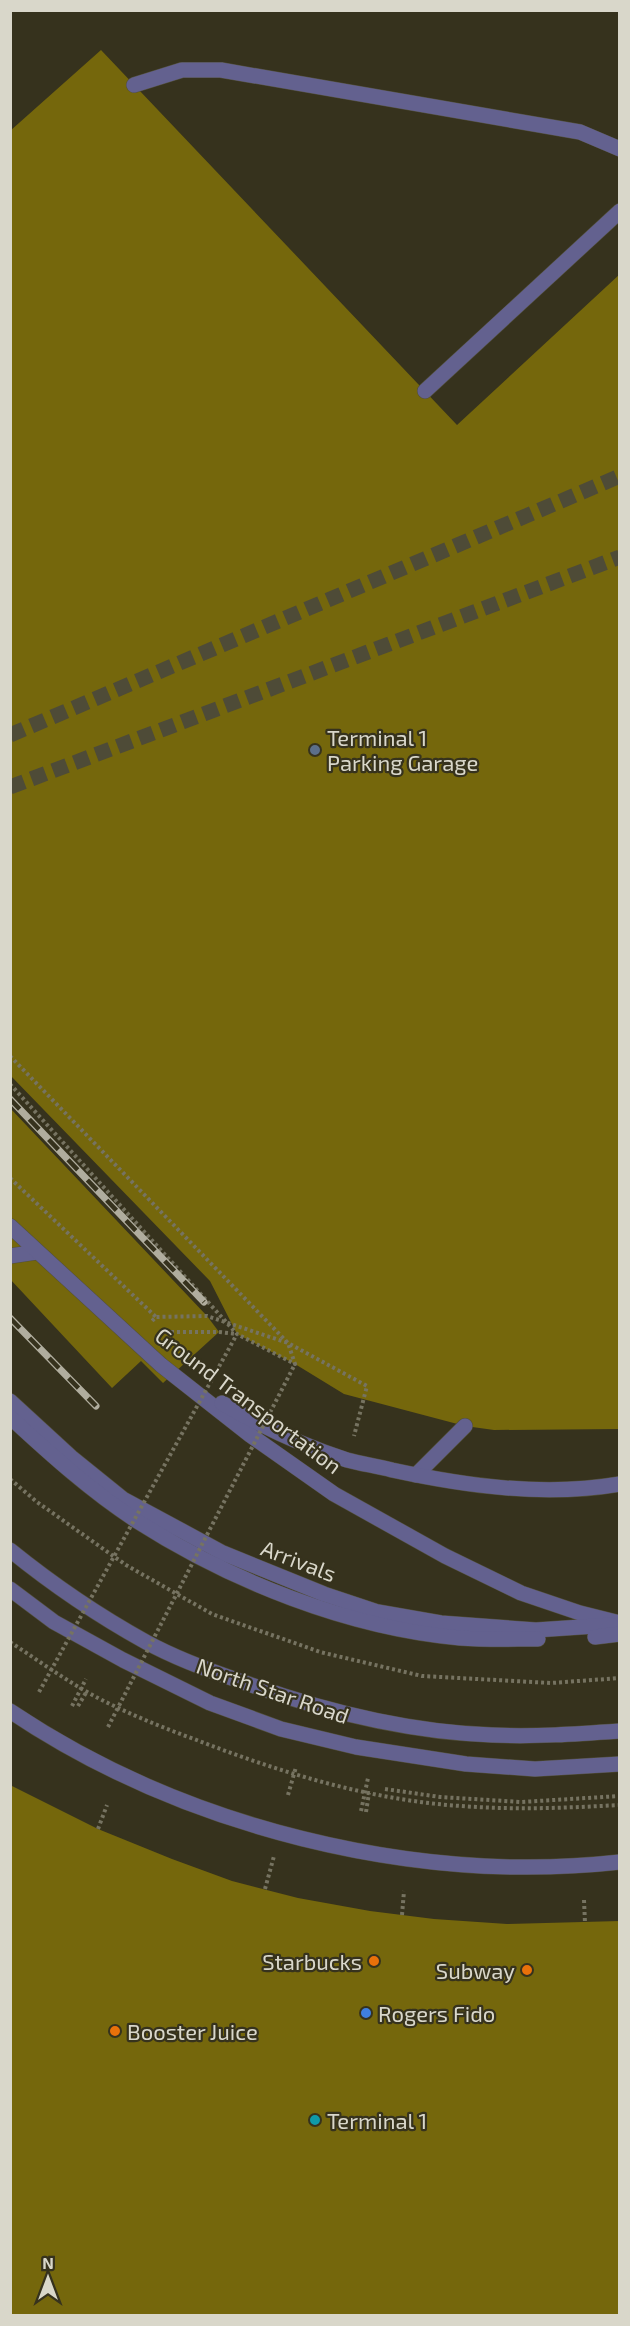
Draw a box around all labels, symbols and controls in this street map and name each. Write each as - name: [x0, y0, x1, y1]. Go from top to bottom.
- place label: Terminal 1 Parking Garage: [327, 724, 478, 775]
- marker: Terminal 1 Parking Garage: [308, 743, 322, 757]
- street label: Ground Transportation: [151, 1321, 347, 1479]
- street label: Arrivals: [258, 1534, 340, 1586]
- street label: North Star Road: [193, 1652, 353, 1728]
- place label: Starbucks: [262, 1948, 362, 1974]
- marker: Starbucks: [367, 1954, 381, 1968]
- place label: Subway: [436, 1957, 515, 1983]
- marker: Subway: [520, 1963, 534, 1977]
- place label: Rogers Fido: [378, 2000, 495, 2026]
- marker: Rogers Fido: [359, 2006, 373, 2020]
- place label: Booster Juice: [127, 2018, 258, 2044]
- marker: Booster Juice: [108, 2024, 122, 2038]
- place label: Terminal 1: [327, 2107, 427, 2133]
- marker: Terminal 1: [308, 2113, 322, 2127]
- north arrow: [18, 2248, 78, 2308]
- text: N: [42, 2253, 54, 2272]

